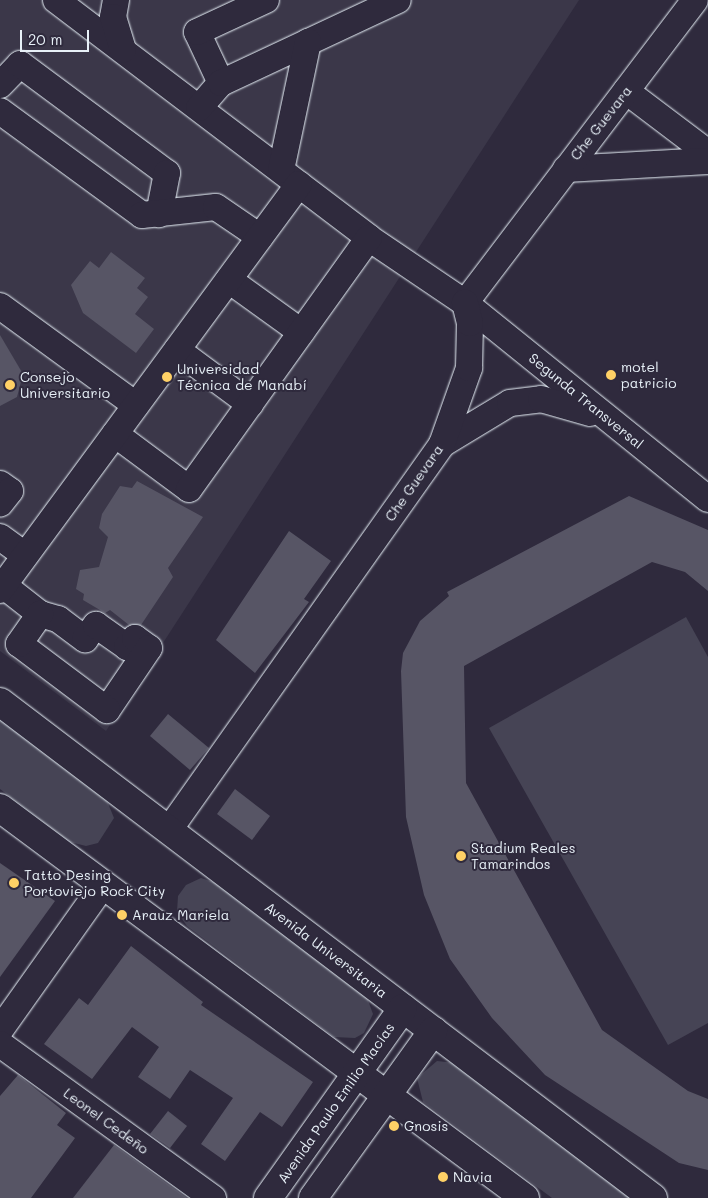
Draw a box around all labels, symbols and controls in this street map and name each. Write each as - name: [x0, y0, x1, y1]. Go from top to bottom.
- scale bar: [22, 20, 91, 52]
- text: 20 m: [28, 29, 62, 49]
- street label: Che Guevara: [567, 83, 635, 163]
- street label: Segunda Transversal: [525, 350, 647, 452]
- place label: motel patricio: [621, 359, 677, 392]
- place label: Universidad Técnica de Manabí: [177, 361, 307, 394]
- place label: Consejo Universitario: [20, 369, 110, 402]
- marker: motel patricio: [605, 369, 617, 381]
- marker: Universidad Técnica de Manabí: [161, 371, 173, 383]
- marker: Consejo Universitario: [4, 379, 16, 391]
- street label: Che Guevara: [381, 441, 447, 525]
- place label: Stadium Reales Tamarindos: [471, 840, 576, 872]
- marker: Stadium Reales Tamarindos: [455, 850, 467, 862]
- place label: Tatto Desing Portoviejo Rock City: [24, 867, 165, 900]
- marker: Tatto Desing Portoviejo Rock City: [8, 877, 20, 889]
- street label: Avenida Universitaria: [261, 898, 391, 1002]
- place label: Arauz Mariela: [132, 907, 229, 923]
- marker: Arauz Mariela: [116, 909, 128, 921]
- street label: Avenida Paulo Emilio Macías: [274, 1020, 398, 1186]
- street label: Leonel Cedeño: [60, 1085, 152, 1157]
- place label: Gnosis: [404, 1118, 448, 1134]
- marker: Gnosis: [388, 1120, 400, 1132]
- place label: Navia: [453, 1169, 492, 1185]
- marker: Navia: [437, 1171, 449, 1183]

